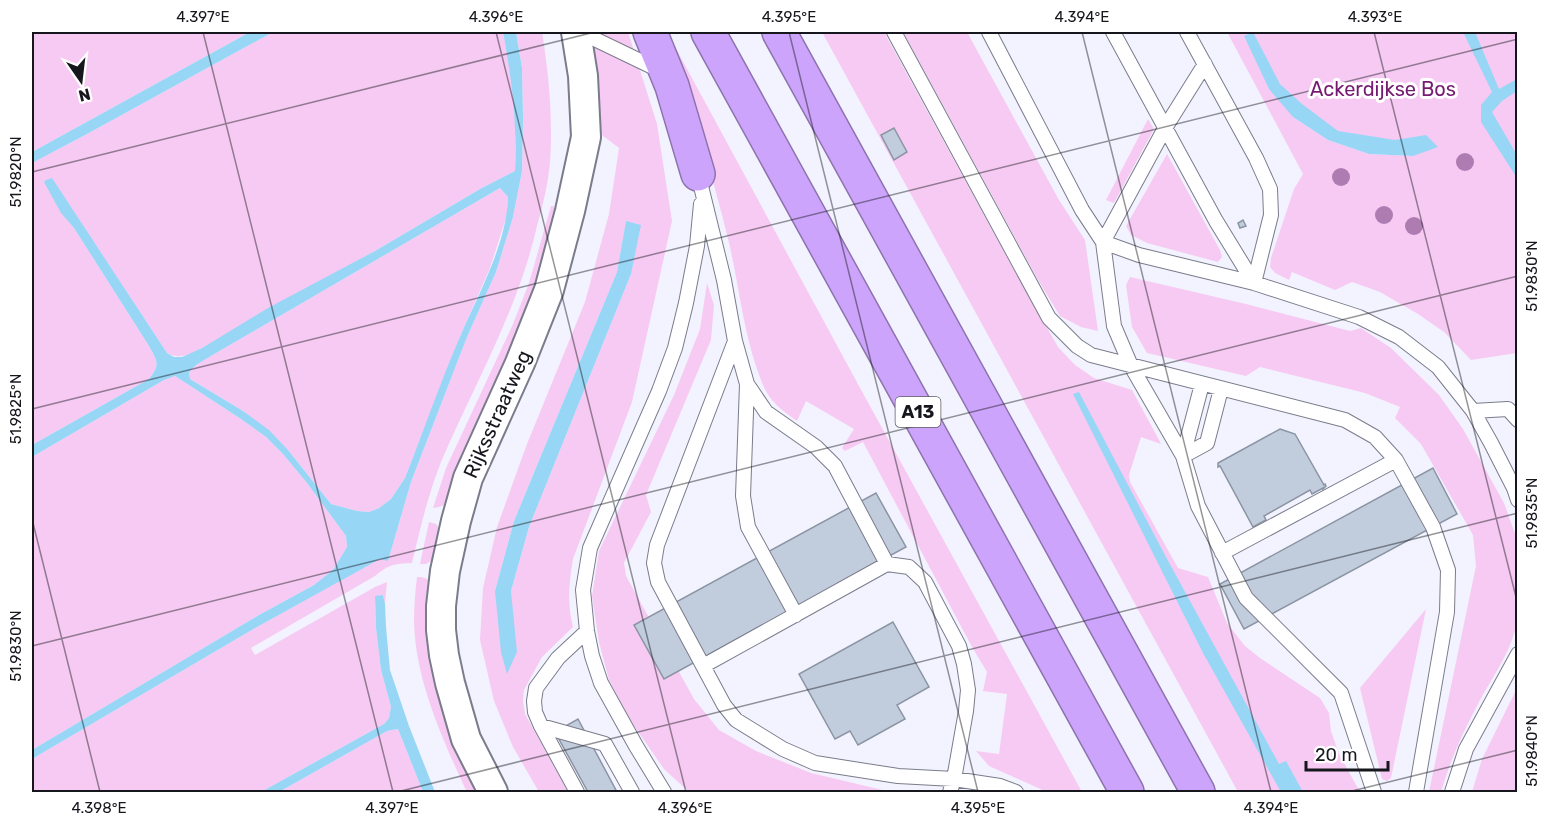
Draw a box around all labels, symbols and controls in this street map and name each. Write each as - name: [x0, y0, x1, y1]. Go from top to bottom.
- text: 4.397°E: [176, 8, 230, 26]
- text: 4.396°E: [469, 8, 523, 26]
- text: 4.395°E: [762, 8, 816, 26]
- text: 4.394°E: [1055, 8, 1109, 26]
- text: 4.393°E: [1348, 8, 1402, 26]
- north arrow: [51, 51, 111, 111]
- park label: Ackerdijkse Bos: [1310, 77, 1456, 101]
- text: N: [77, 84, 92, 106]
- text: 51.9820°N: [7, 136, 25, 208]
- text: 51.9830°N: [1523, 240, 1541, 312]
- street label: Rijksstraatweg: [458, 346, 536, 482]
- text: 51.9825°N: [7, 374, 25, 444]
- road number: A13: [896, 397, 940, 427]
- text: 51.9835°N: [1523, 478, 1541, 548]
- text: 51.9830°N: [7, 610, 25, 682]
- text: 51.9840°N: [1523, 715, 1541, 787]
- scale bar: [1306, 734, 1388, 772]
- text: 20 m: [1315, 744, 1357, 766]
- text: 4.398°E: [71, 799, 127, 817]
- text: 4.397°E: [365, 799, 419, 817]
- text: 4.396°E: [658, 799, 712, 817]
- text: 4.395°E: [951, 799, 1005, 817]
- text: 4.394°E: [1244, 799, 1298, 817]

